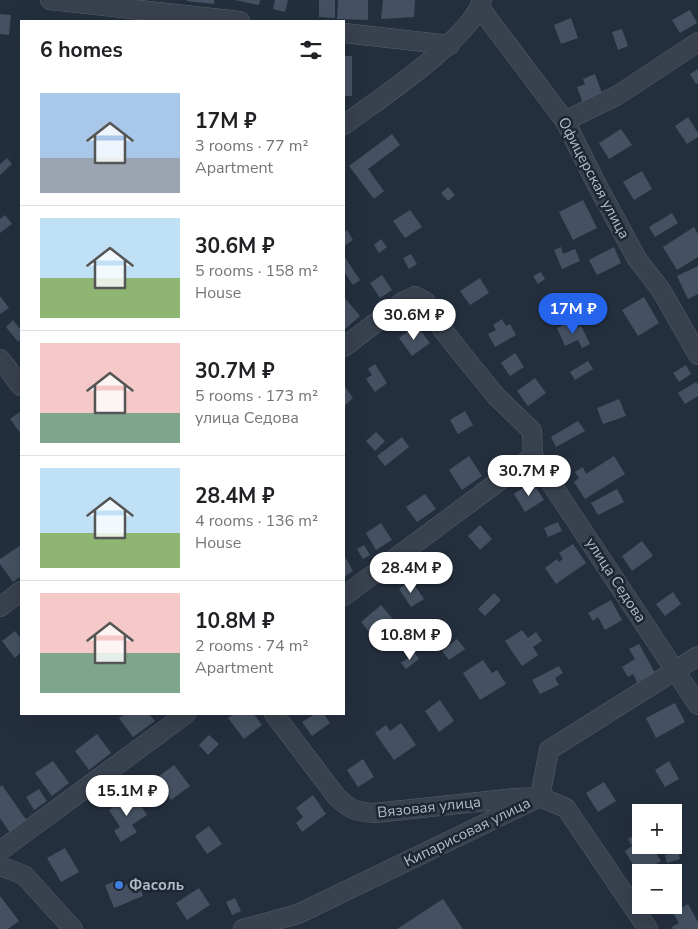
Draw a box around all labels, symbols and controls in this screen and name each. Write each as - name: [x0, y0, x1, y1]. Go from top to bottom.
- text: 6 homes: [40, 36, 123, 64]
- icon: filters: [297, 36, 325, 64]
- text: 17M ₽: [195, 107, 257, 135]
- icon: home: [80, 113, 140, 173]
- street label: Офицерская улица: [553, 114, 635, 242]
- text: 3 rooms · 77 m²: [195, 135, 308, 157]
- text: Apartment: [195, 157, 273, 179]
- text: 30.6M ₽: [195, 232, 275, 260]
- icon: home: [80, 238, 140, 298]
- text: 5 rooms · 158 m²: [195, 260, 318, 282]
- text: House: [195, 282, 241, 304]
- pin: 17M ₽: [538, 292, 608, 335]
- pin: 30.6M ₽: [368, 298, 460, 341]
- text: 17M ₽: [549, 298, 597, 320]
- text: 30.6M ₽: [384, 304, 444, 326]
- text: 30.7M ₽: [195, 357, 275, 385]
- icon: home: [80, 363, 140, 423]
- text: 5 rooms · 173 m²: [195, 385, 318, 407]
- text: улица Седова: [195, 407, 299, 429]
- pin: 30.7M ₽: [483, 454, 575, 497]
- text: 30.7M ₽: [499, 460, 559, 482]
- text: 28.4M ₽: [195, 482, 275, 510]
- icon: home: [80, 488, 140, 548]
- text: 4 rooms · 136 m²: [195, 510, 318, 532]
- text: House: [195, 532, 241, 554]
- street label: улица Седова: [581, 534, 651, 626]
- pin: 28.4M ₽: [365, 552, 457, 594]
- text: 28.4M ₽: [381, 557, 441, 579]
- text: 10.8M ₽: [195, 607, 275, 635]
- icon: home: [80, 613, 140, 673]
- pin: 10.8M ₽: [364, 618, 456, 661]
- text: 10.8M ₽: [380, 624, 440, 646]
- text: 2 rooms · 74 m²: [195, 635, 308, 657]
- text: Apartment: [195, 657, 273, 679]
- pin: 15.1M ₽: [81, 774, 173, 817]
- text: 15.1M ₽: [97, 780, 157, 802]
- street label: Вязовая улица: [376, 792, 482, 822]
- street label: Кипарисовая улица: [400, 793, 534, 871]
- map controls: [632, 804, 682, 914]
- button: +: [632, 804, 682, 854]
- button: −: [632, 864, 682, 914]
- place label: Фасоль: [129, 875, 184, 895]
- marker: Фасоль: [113, 879, 125, 891]

